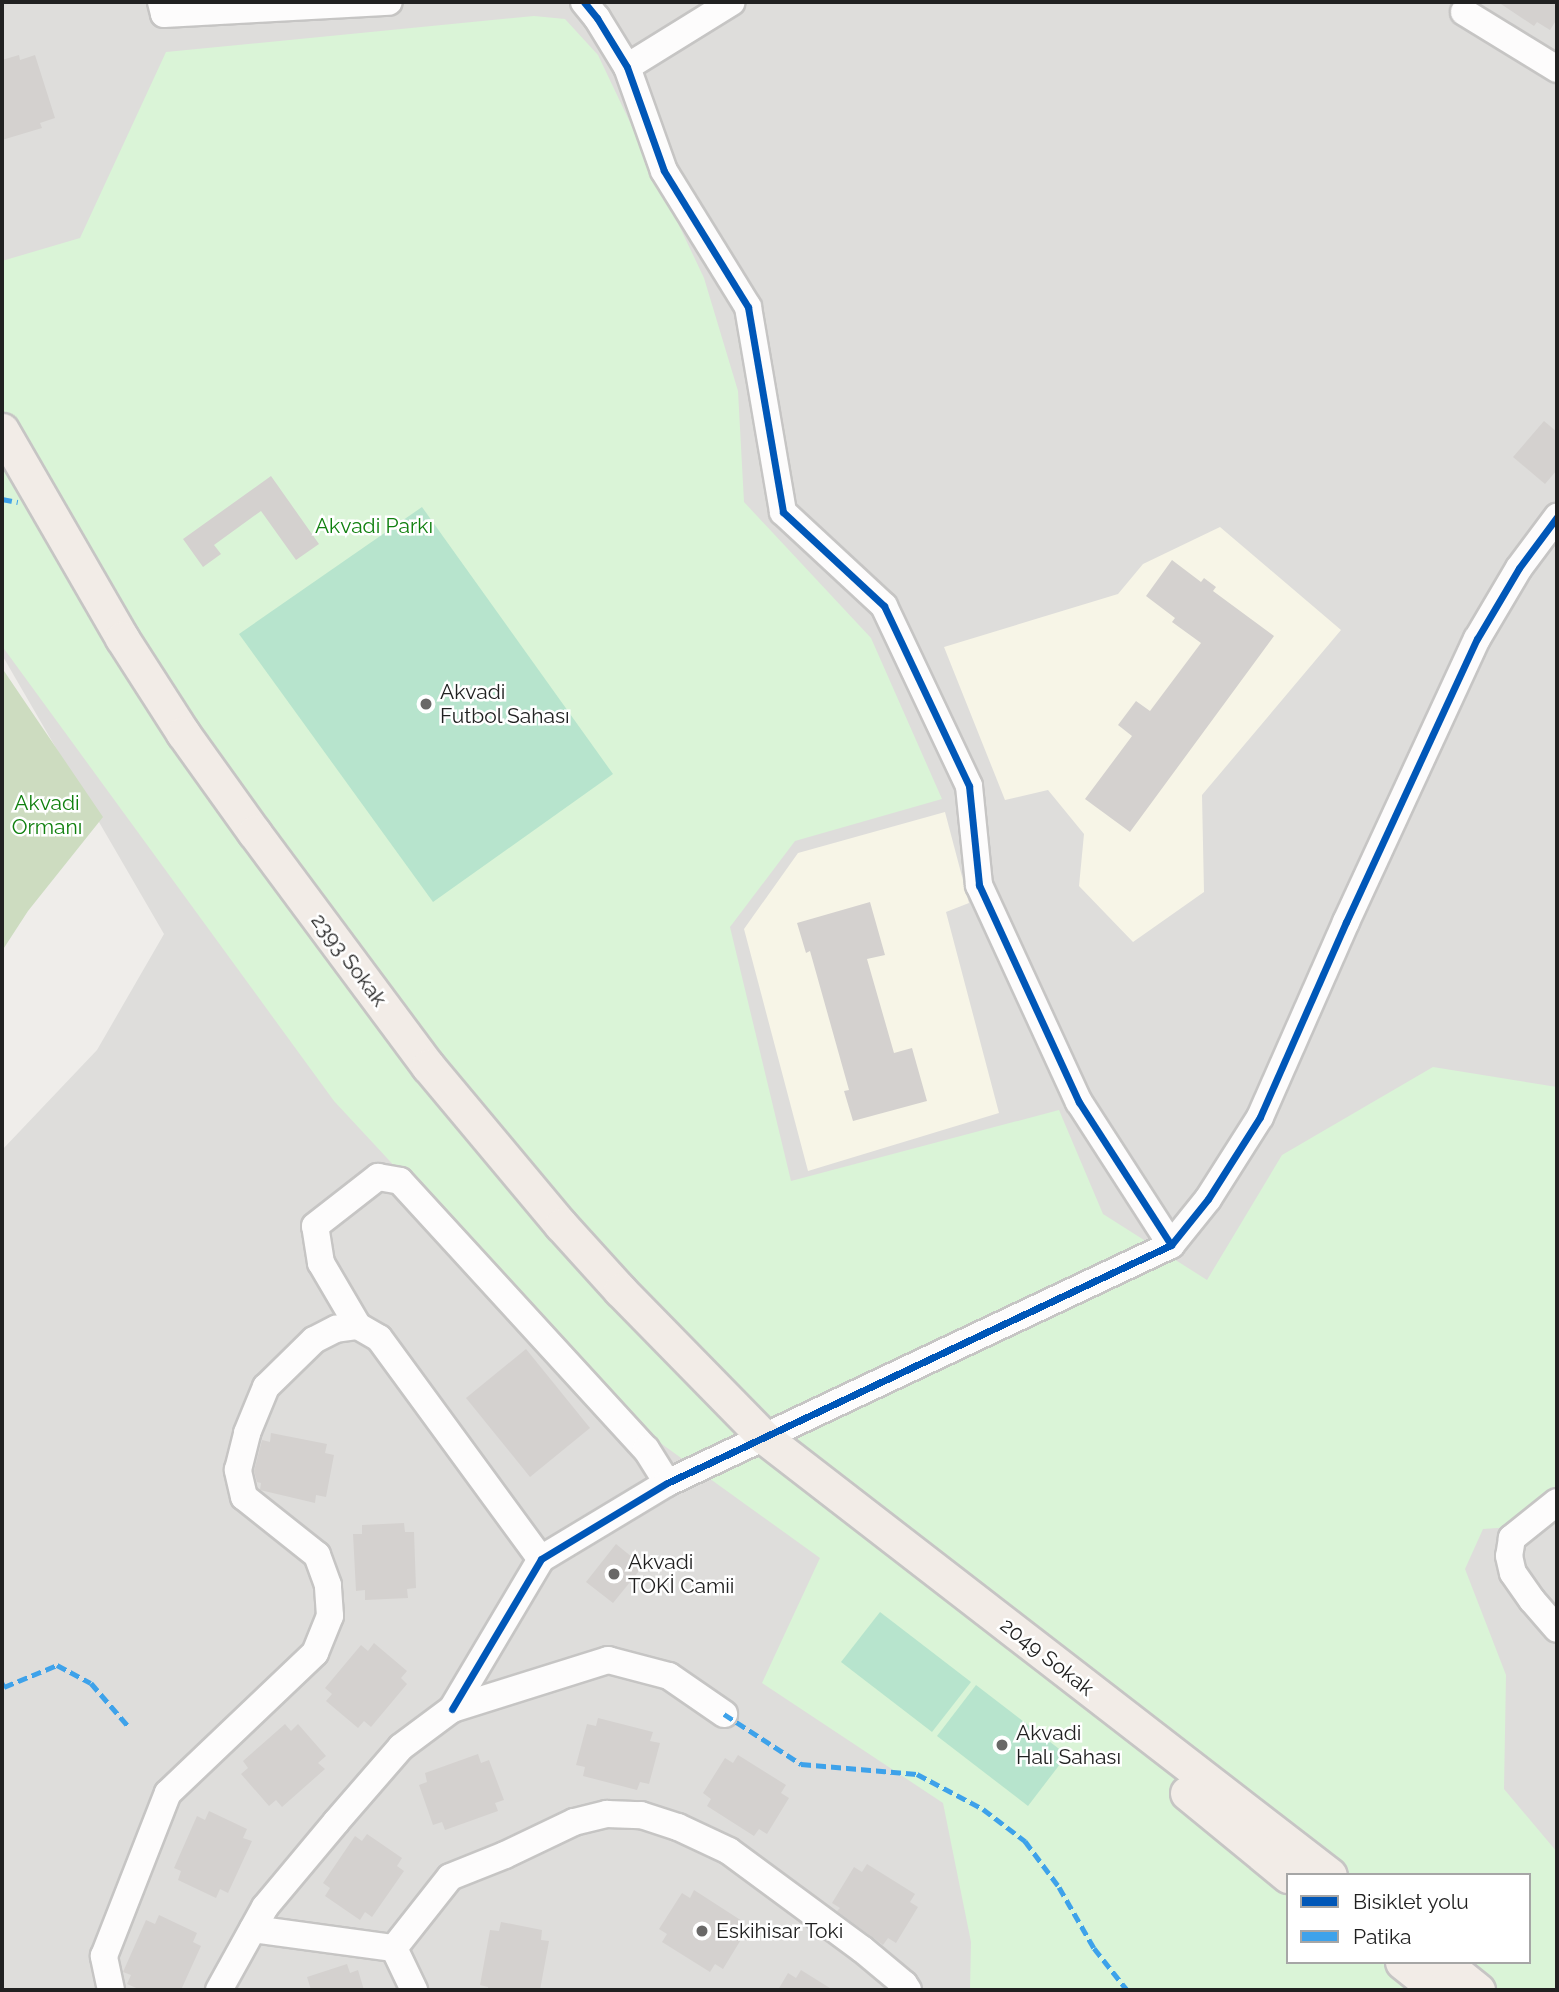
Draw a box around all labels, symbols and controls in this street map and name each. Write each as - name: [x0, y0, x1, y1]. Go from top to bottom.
- park label: Akvadi Parkı: [315, 513, 433, 539]
- place label: Akvadi Futbol Sahası: [440, 679, 570, 729]
- marker: Akvadi Futbol Sahası: [418, 696, 434, 712]
- park label: Akvadi Ormanı: [12, 790, 82, 840]
- street label: 2393 Sokak: [306, 909, 392, 1011]
- place label: Akvadi TOKİ Camii: [628, 1549, 734, 1599]
- marker: Akvadi TOKİ Camii: [606, 1566, 622, 1582]
- street label: 2049 Sokak: [995, 1613, 1099, 1701]
- place label: Akvadi Halı Sahası: [1016, 1720, 1121, 1770]
- marker: Akvadi Halı Sahası: [994, 1737, 1010, 1753]
- legend: [1286, 1873, 1531, 1964]
- text: Bisiklet yolu: [1353, 1889, 1469, 1914]
- place label: Eskihisar Toki: [716, 1918, 844, 1944]
- marker: Eskihisar Toki: [694, 1923, 710, 1939]
- text: Patika: [1353, 1924, 1411, 1949]

